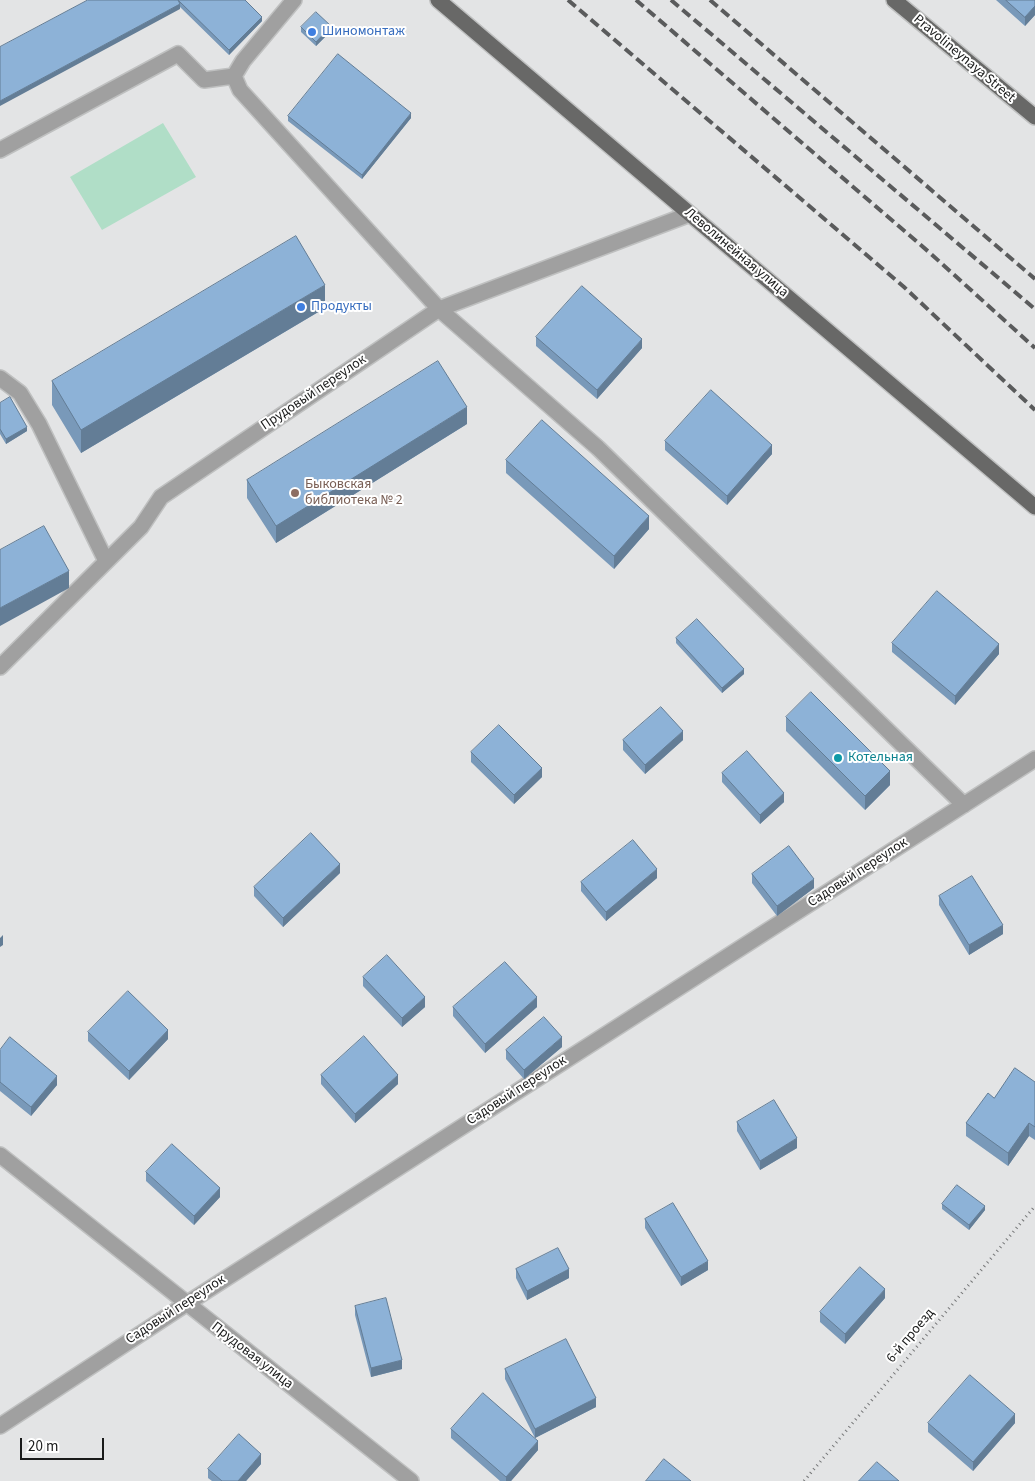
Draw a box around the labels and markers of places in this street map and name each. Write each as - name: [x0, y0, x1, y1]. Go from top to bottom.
- place label: Шиномонтаж: [322, 24, 405, 40]
- marker: Шиномонтаж: [306, 26, 318, 38]
- place label: Продукты: [311, 299, 372, 315]
- marker: Продукты: [295, 301, 307, 313]
- place label: Быковская библиотека № 2: [305, 477, 403, 510]
- marker: Быковская библиотека № 2: [289, 487, 301, 499]
- place label: Котельная: [848, 750, 913, 766]
- marker: Котельная: [832, 752, 844, 764]

